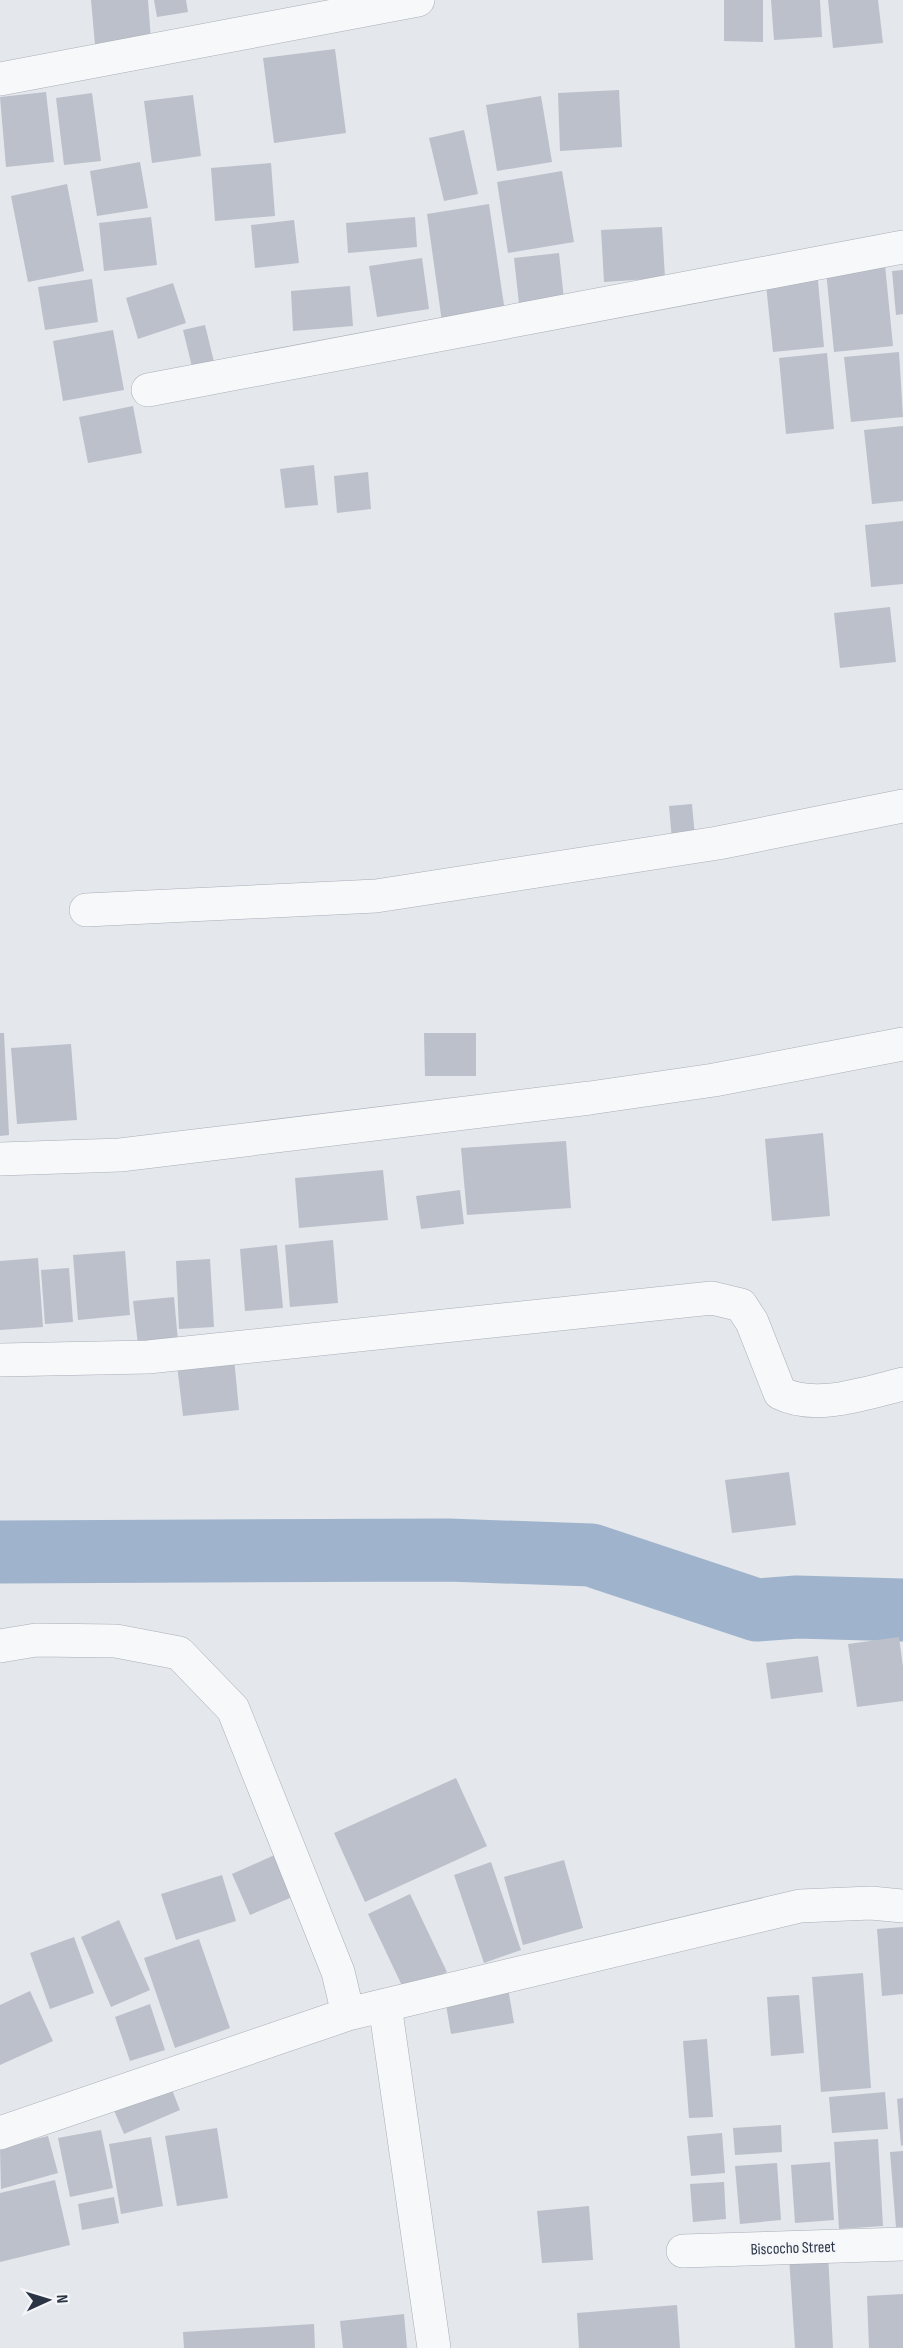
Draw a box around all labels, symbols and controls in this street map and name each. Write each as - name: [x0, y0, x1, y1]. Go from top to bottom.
- street label: Biscocho Street: [750, 2238, 836, 2259]
- north arrow: [18, 2270, 78, 2330]
- text: N: [52, 2294, 71, 2304]

